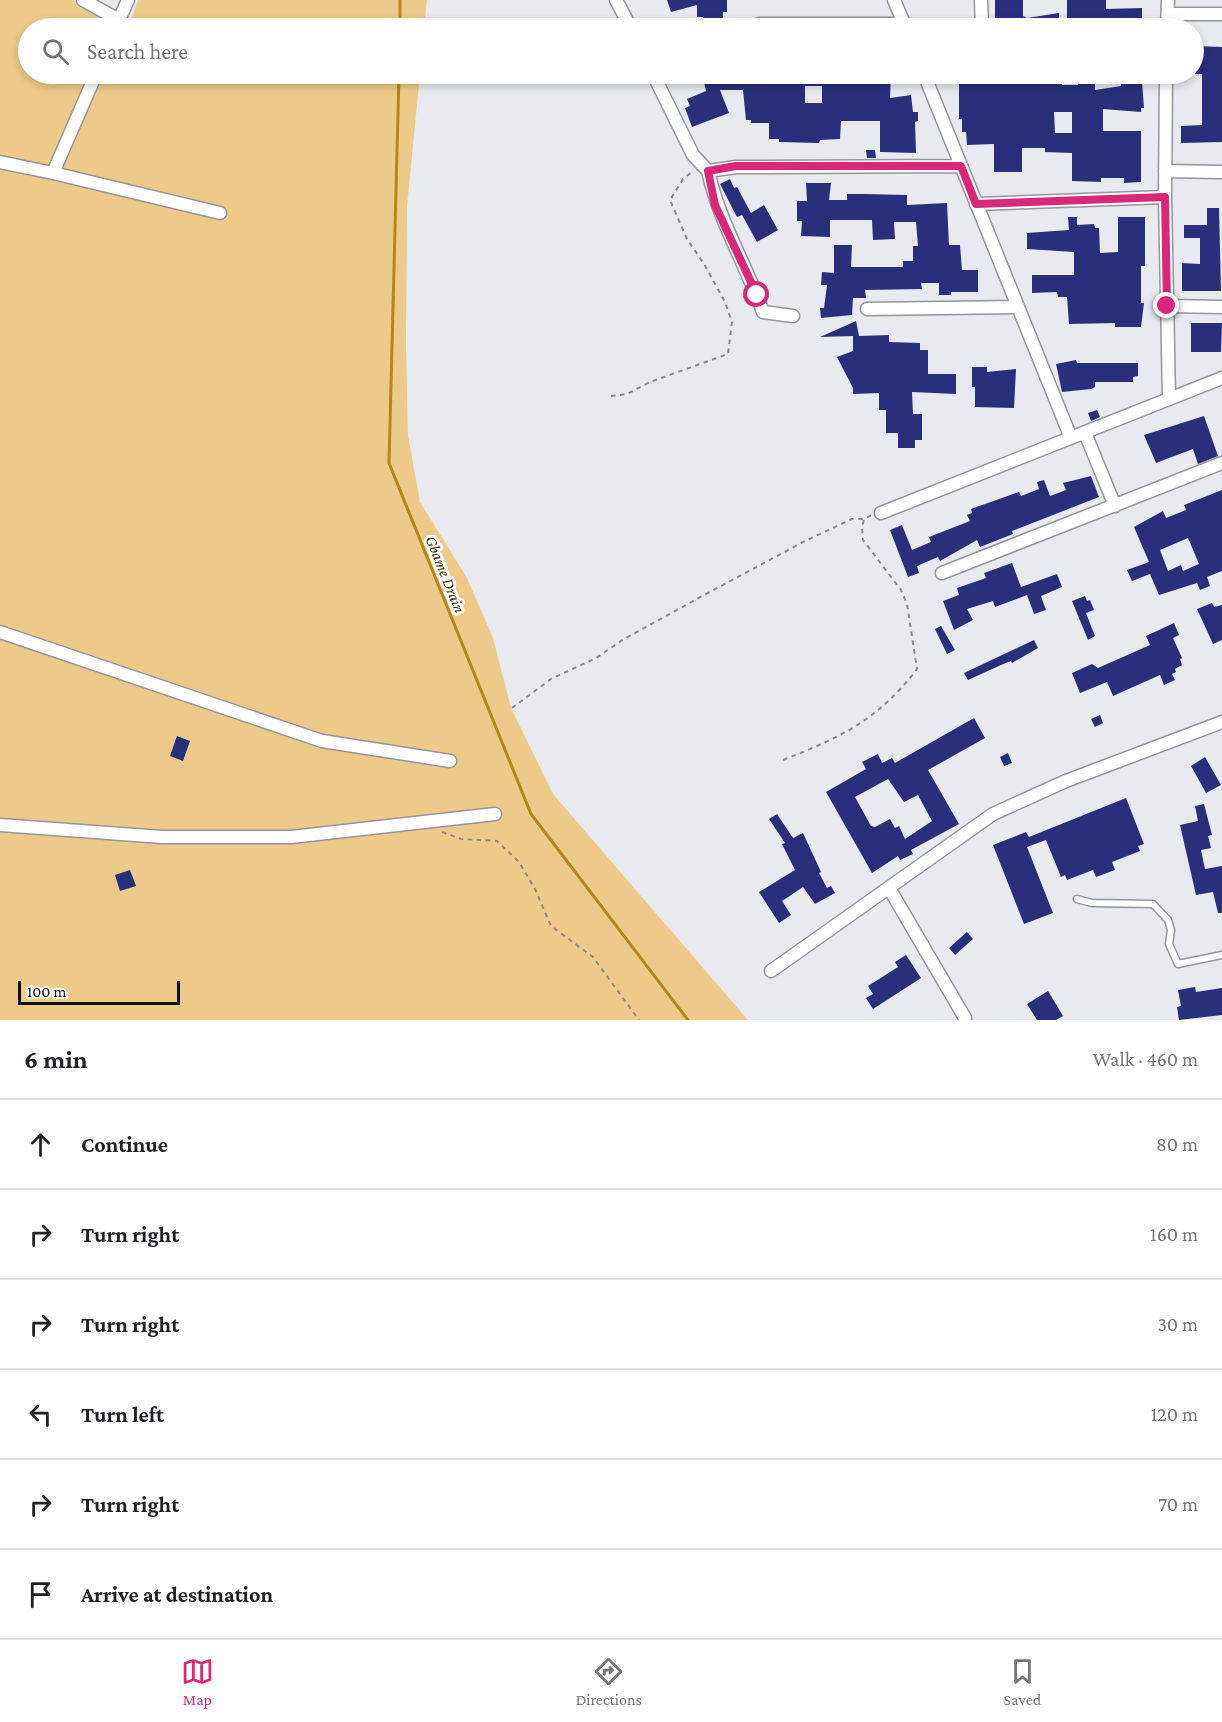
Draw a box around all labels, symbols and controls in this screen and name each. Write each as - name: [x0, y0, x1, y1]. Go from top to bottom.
- search box: [18, 18, 1204, 84]
- icon: search: [39, 35, 72, 68]
- text: Search here: [87, 39, 188, 64]
- route start: [743, 281, 769, 307]
- route end: [1153, 292, 1179, 318]
- water label: Gbame Drain: [422, 533, 469, 615]
- scale bar: [18, 978, 180, 1006]
- text: 100 m: [27, 983, 66, 1000]
- text: 6 min: [24, 1045, 88, 1074]
- text: Walk · 460 m: [1093, 1048, 1198, 1070]
- icon: ahead: [24, 1128, 57, 1161]
- text: Continue: [81, 1132, 168, 1157]
- text: 80 m: [1156, 1133, 1198, 1155]
- icon: right: [24, 1218, 57, 1251]
- text: Turn right: [81, 1222, 179, 1247]
- text: 160 m: [1150, 1223, 1198, 1245]
- icon: right: [24, 1308, 57, 1341]
- text: Turn right: [81, 1312, 179, 1337]
- text: 30 m: [1157, 1313, 1198, 1335]
- icon: left: [24, 1398, 57, 1431]
- text: Turn left: [81, 1402, 164, 1427]
- text: 120 m: [1151, 1403, 1198, 1425]
- icon: right: [24, 1488, 57, 1521]
- text: Turn right: [81, 1492, 179, 1517]
- text: 70 m: [1158, 1493, 1198, 1515]
- icon: arrive: [24, 1578, 57, 1611]
- text: Arrive at destination: [81, 1582, 273, 1607]
- tab: Map: [181, 1655, 214, 1708]
- tab: Directions: [576, 1655, 642, 1708]
- tab: Saved: [1004, 1655, 1041, 1708]

